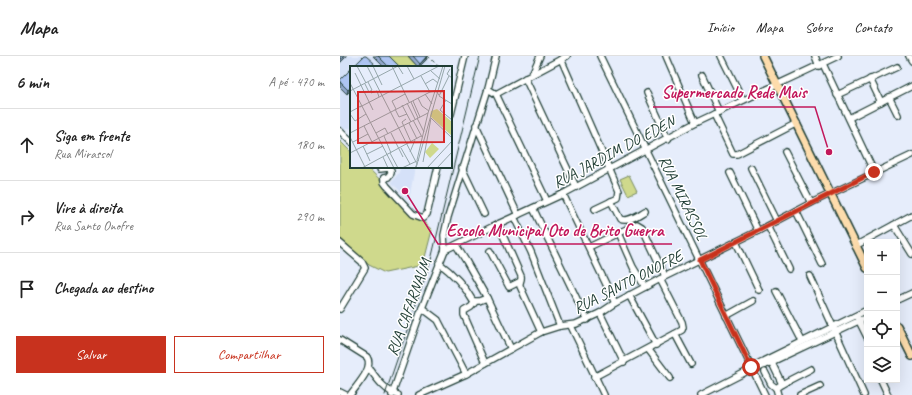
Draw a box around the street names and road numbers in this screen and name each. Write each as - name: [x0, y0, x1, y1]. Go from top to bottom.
- street label: RUA JARDIM DO EDEN: [550, 110, 681, 193]
- street label: RUA MIRASSOL: [654, 153, 712, 244]
- street label: RUA SANTO ONOFRE: [570, 245, 688, 318]
- street label: RUA CAFARNAUM: [382, 254, 436, 359]

